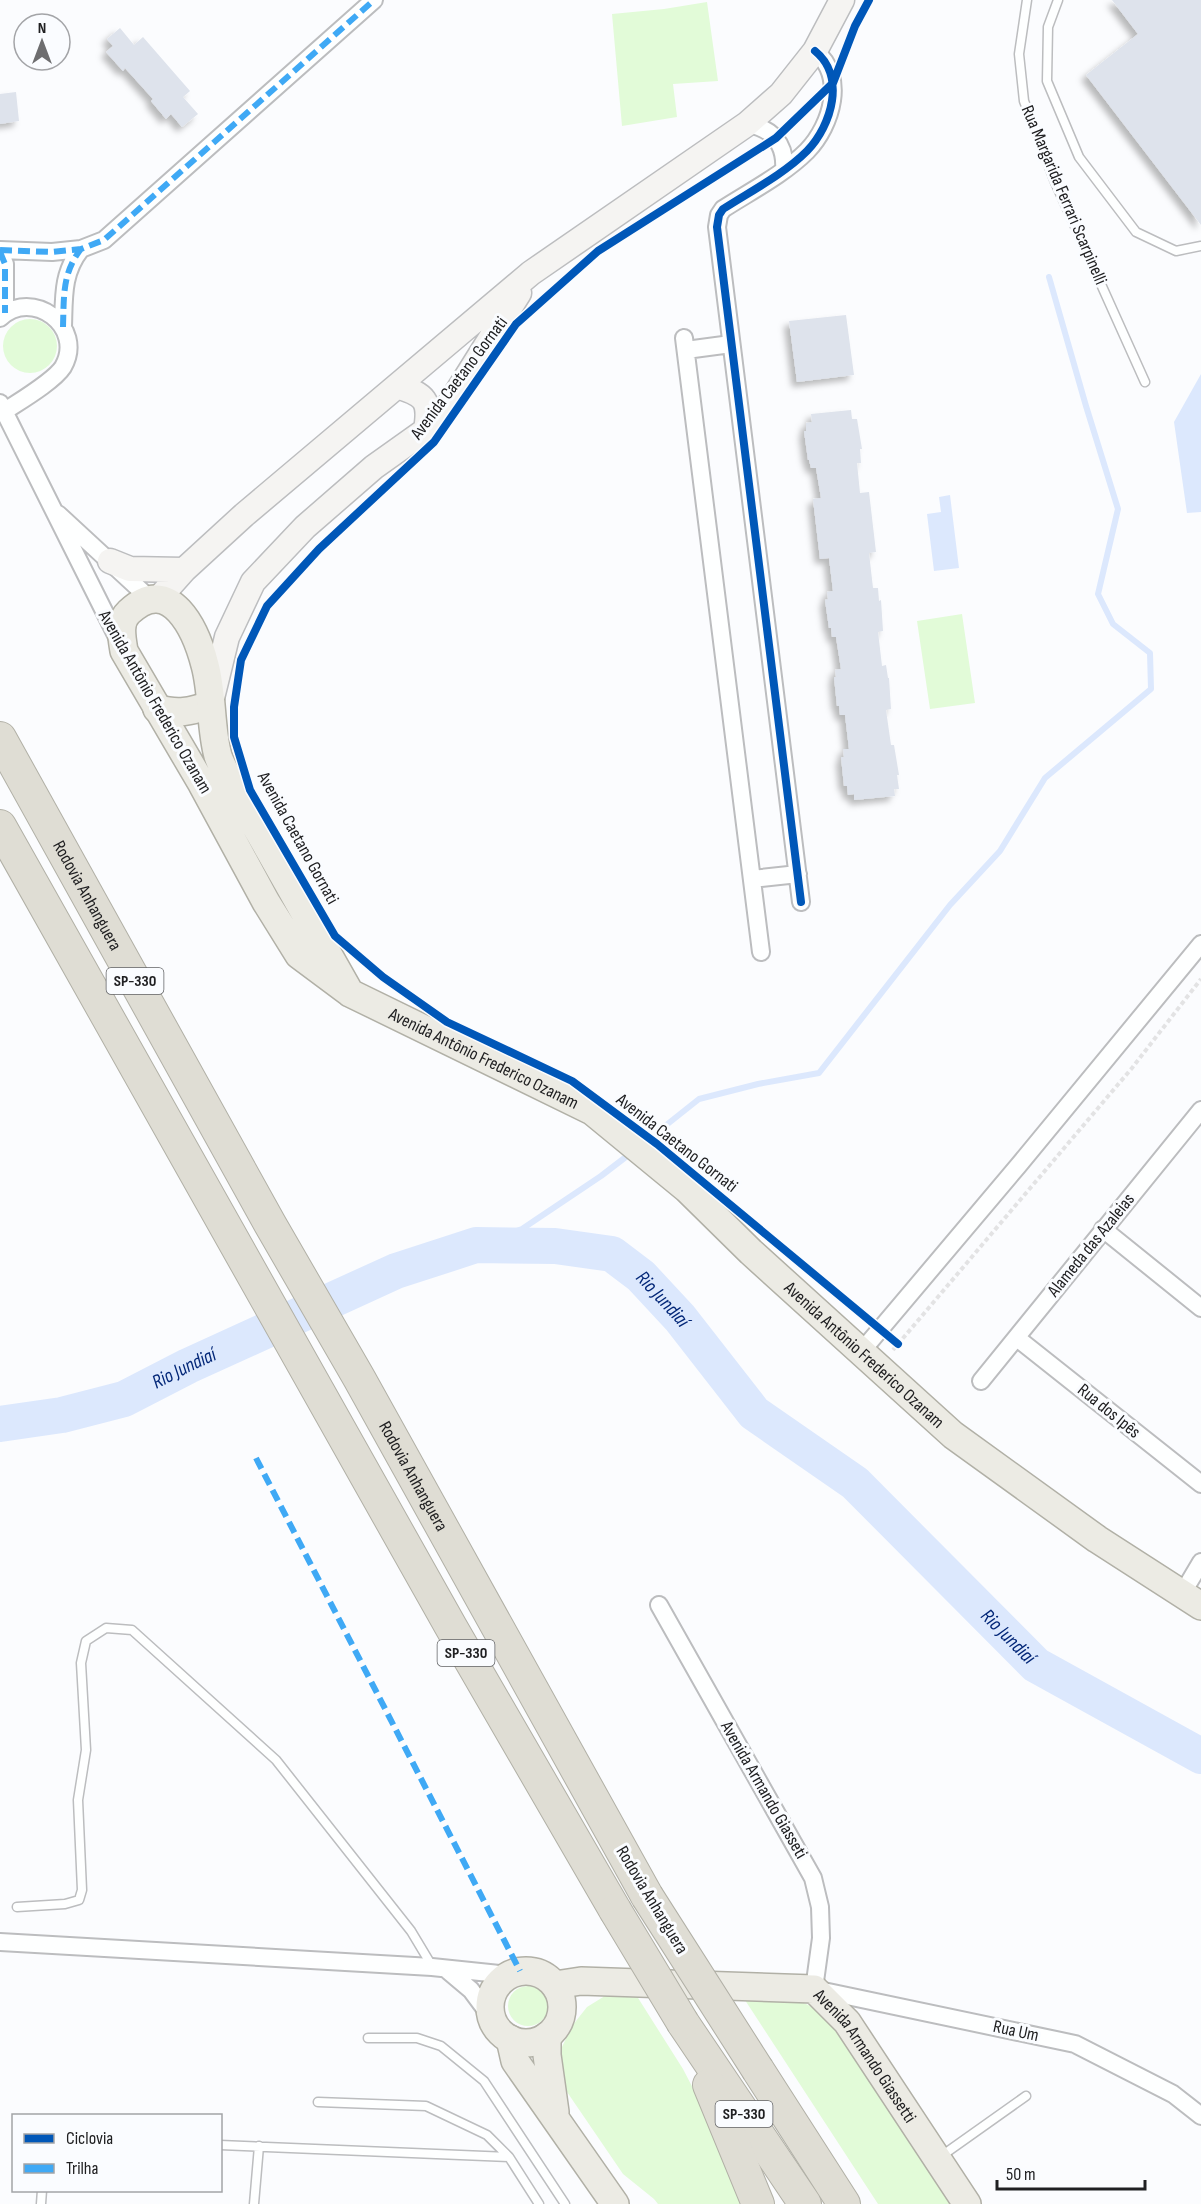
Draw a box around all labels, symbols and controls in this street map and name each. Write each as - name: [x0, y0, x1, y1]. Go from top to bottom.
- north arrow: [12, 12, 72, 72]
- text: N: [38, 19, 46, 38]
- street label: Rua Margarida Ferrari Scarpinelli: [1017, 102, 1111, 288]
- street label: Avenida Caetano Gornati: [405, 313, 512, 444]
- street label: Avenida Antônio Frederico Ozanam: [93, 606, 216, 797]
- street label: Avenida Caetano Gornati: [252, 767, 343, 908]
- street label: Rodovia Anhanguera: [48, 837, 126, 954]
- road number: SP-330: [106, 968, 164, 994]
- street label: Avenida Antônio Frederico Ozanam: [385, 1003, 582, 1113]
- street label: Avenida Caetano Gornati: [611, 1089, 742, 1197]
- street label: Alameda das Azaleias: [1042, 1189, 1139, 1302]
- water label: Rio Jundiaí: [630, 1266, 696, 1334]
- street label: Avenida Antônio Frederico Ozanam: [779, 1276, 949, 1432]
- water label: Rio Jundiaí: [148, 1342, 222, 1394]
- street label: Rua dos Ipês: [1073, 1379, 1145, 1443]
- street label: Rodovia Anhanguera: [375, 1417, 452, 1535]
- water label: Rio Jundiaí: [975, 1604, 1042, 1671]
- road number: SP-330: [438, 1640, 494, 1666]
- street label: Avenida Armando Giasseti: [716, 1717, 812, 1862]
- street label: Rodovia Anhanguera: [611, 1842, 693, 1958]
- street label: Avenida Armando Giassetti: [809, 1984, 921, 2127]
- street label: Rua Um: [991, 2016, 1041, 2046]
- road number: SP-330: [716, 2101, 772, 2127]
- legend: [12, 2114, 222, 2192]
- text: Ciclovia: [66, 2128, 113, 2149]
- scale bar: [997, 2153, 1146, 2191]
- text: Trilha: [66, 2158, 99, 2179]
- text: 50 m: [1006, 2164, 1036, 2185]

